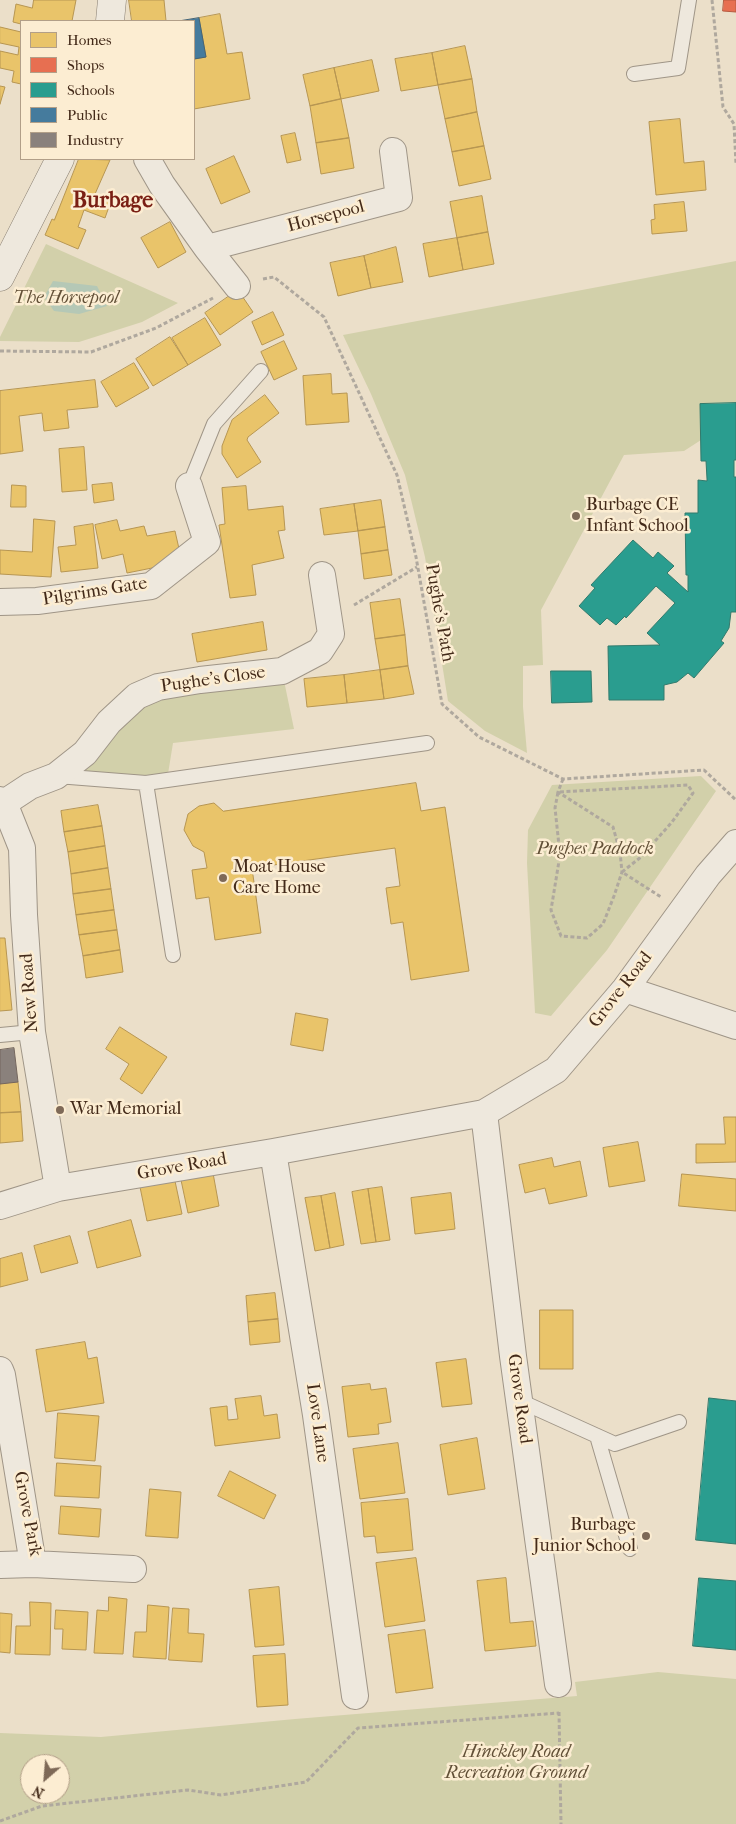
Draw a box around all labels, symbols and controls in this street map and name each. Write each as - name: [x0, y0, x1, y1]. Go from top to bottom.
- legend: [20, 20, 195, 160]
- text: Homes: [67, 31, 112, 49]
- text: Shops: [67, 56, 104, 74]
- text: Schools: [67, 81, 114, 99]
- text: Public: [67, 106, 107, 124]
- text: Industry: [67, 131, 123, 149]
- district label: Burbage: [73, 189, 153, 215]
- street label: Horsepool: [285, 196, 367, 238]
- park label: The Horsepool: [13, 288, 119, 310]
- place label: Burbage CE Infant School: [586, 495, 689, 538]
- marker: Burbage CE Infant School: [570, 510, 582, 522]
- street label: Pughe's Path: [420, 562, 458, 664]
- street label: Pilgrims Gate: [41, 573, 149, 611]
- street label: Pughe's Close: [159, 662, 267, 698]
- park label: Pughes Paddock: [536, 839, 654, 861]
- place label: Moat House Care Home: [233, 857, 326, 900]
- marker: Moat House Care Home: [217, 872, 229, 884]
- street label: Grove Road: [585, 948, 657, 1032]
- street label: New Road: [16, 953, 44, 1033]
- place label: War Memorial: [70, 1099, 182, 1121]
- marker: War Memorial: [54, 1104, 66, 1116]
- street label: Grove Road: [136, 1149, 228, 1185]
- street label: Grove Road: [502, 1353, 536, 1445]
- street label: Love Lane: [301, 1382, 333, 1464]
- street label: Grove Park: [8, 1470, 46, 1558]
- place label: Burbage Junior School: [533, 1515, 636, 1558]
- marker: Burbage Junior School: [640, 1530, 652, 1542]
- park label: Hinckley Road Recreation Ground: [445, 1742, 587, 1785]
- north arrow: [20, 1754, 70, 1804]
- text: N: [30, 1782, 47, 1802]

